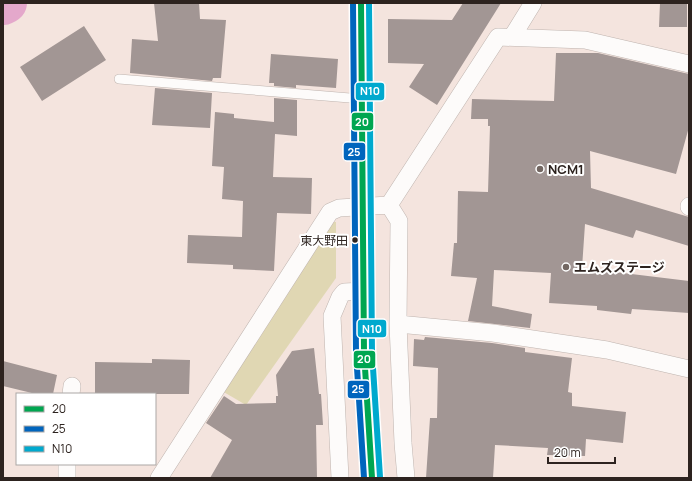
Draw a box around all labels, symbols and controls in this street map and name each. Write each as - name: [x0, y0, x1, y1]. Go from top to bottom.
- line badge: N10: [355, 82, 385, 101]
- text: N10: [360, 83, 380, 98]
- line badge: 20: [351, 112, 374, 131]
- text: 20: [355, 114, 369, 129]
- line badge: 25: [343, 142, 366, 161]
- text: 25: [348, 144, 361, 159]
- place label: NCM1: [548, 160, 584, 178]
- marker: NCM1: [535, 164, 545, 174]
- place label: 東大野田: [300, 232, 348, 249]
- marker: 東大野田: [350, 235, 360, 245]
- place label: エムズステージ: [574, 258, 665, 276]
- marker: エムズステージ: [561, 262, 571, 272]
- line badge: N10: [357, 319, 387, 338]
- text: N10: [362, 321, 382, 336]
- line badge: 20: [353, 350, 376, 369]
- text: 20: [357, 351, 371, 366]
- line badge: 25: [347, 380, 370, 399]
- text: 25: [352, 381, 365, 396]
- legend: [16, 393, 156, 465]
- text: 20: [52, 400, 66, 417]
- text: 25: [52, 420, 66, 437]
- scale bar: [548, 439, 615, 465]
- text: N10: [52, 440, 72, 457]
- text: 20 m: [554, 444, 581, 461]

